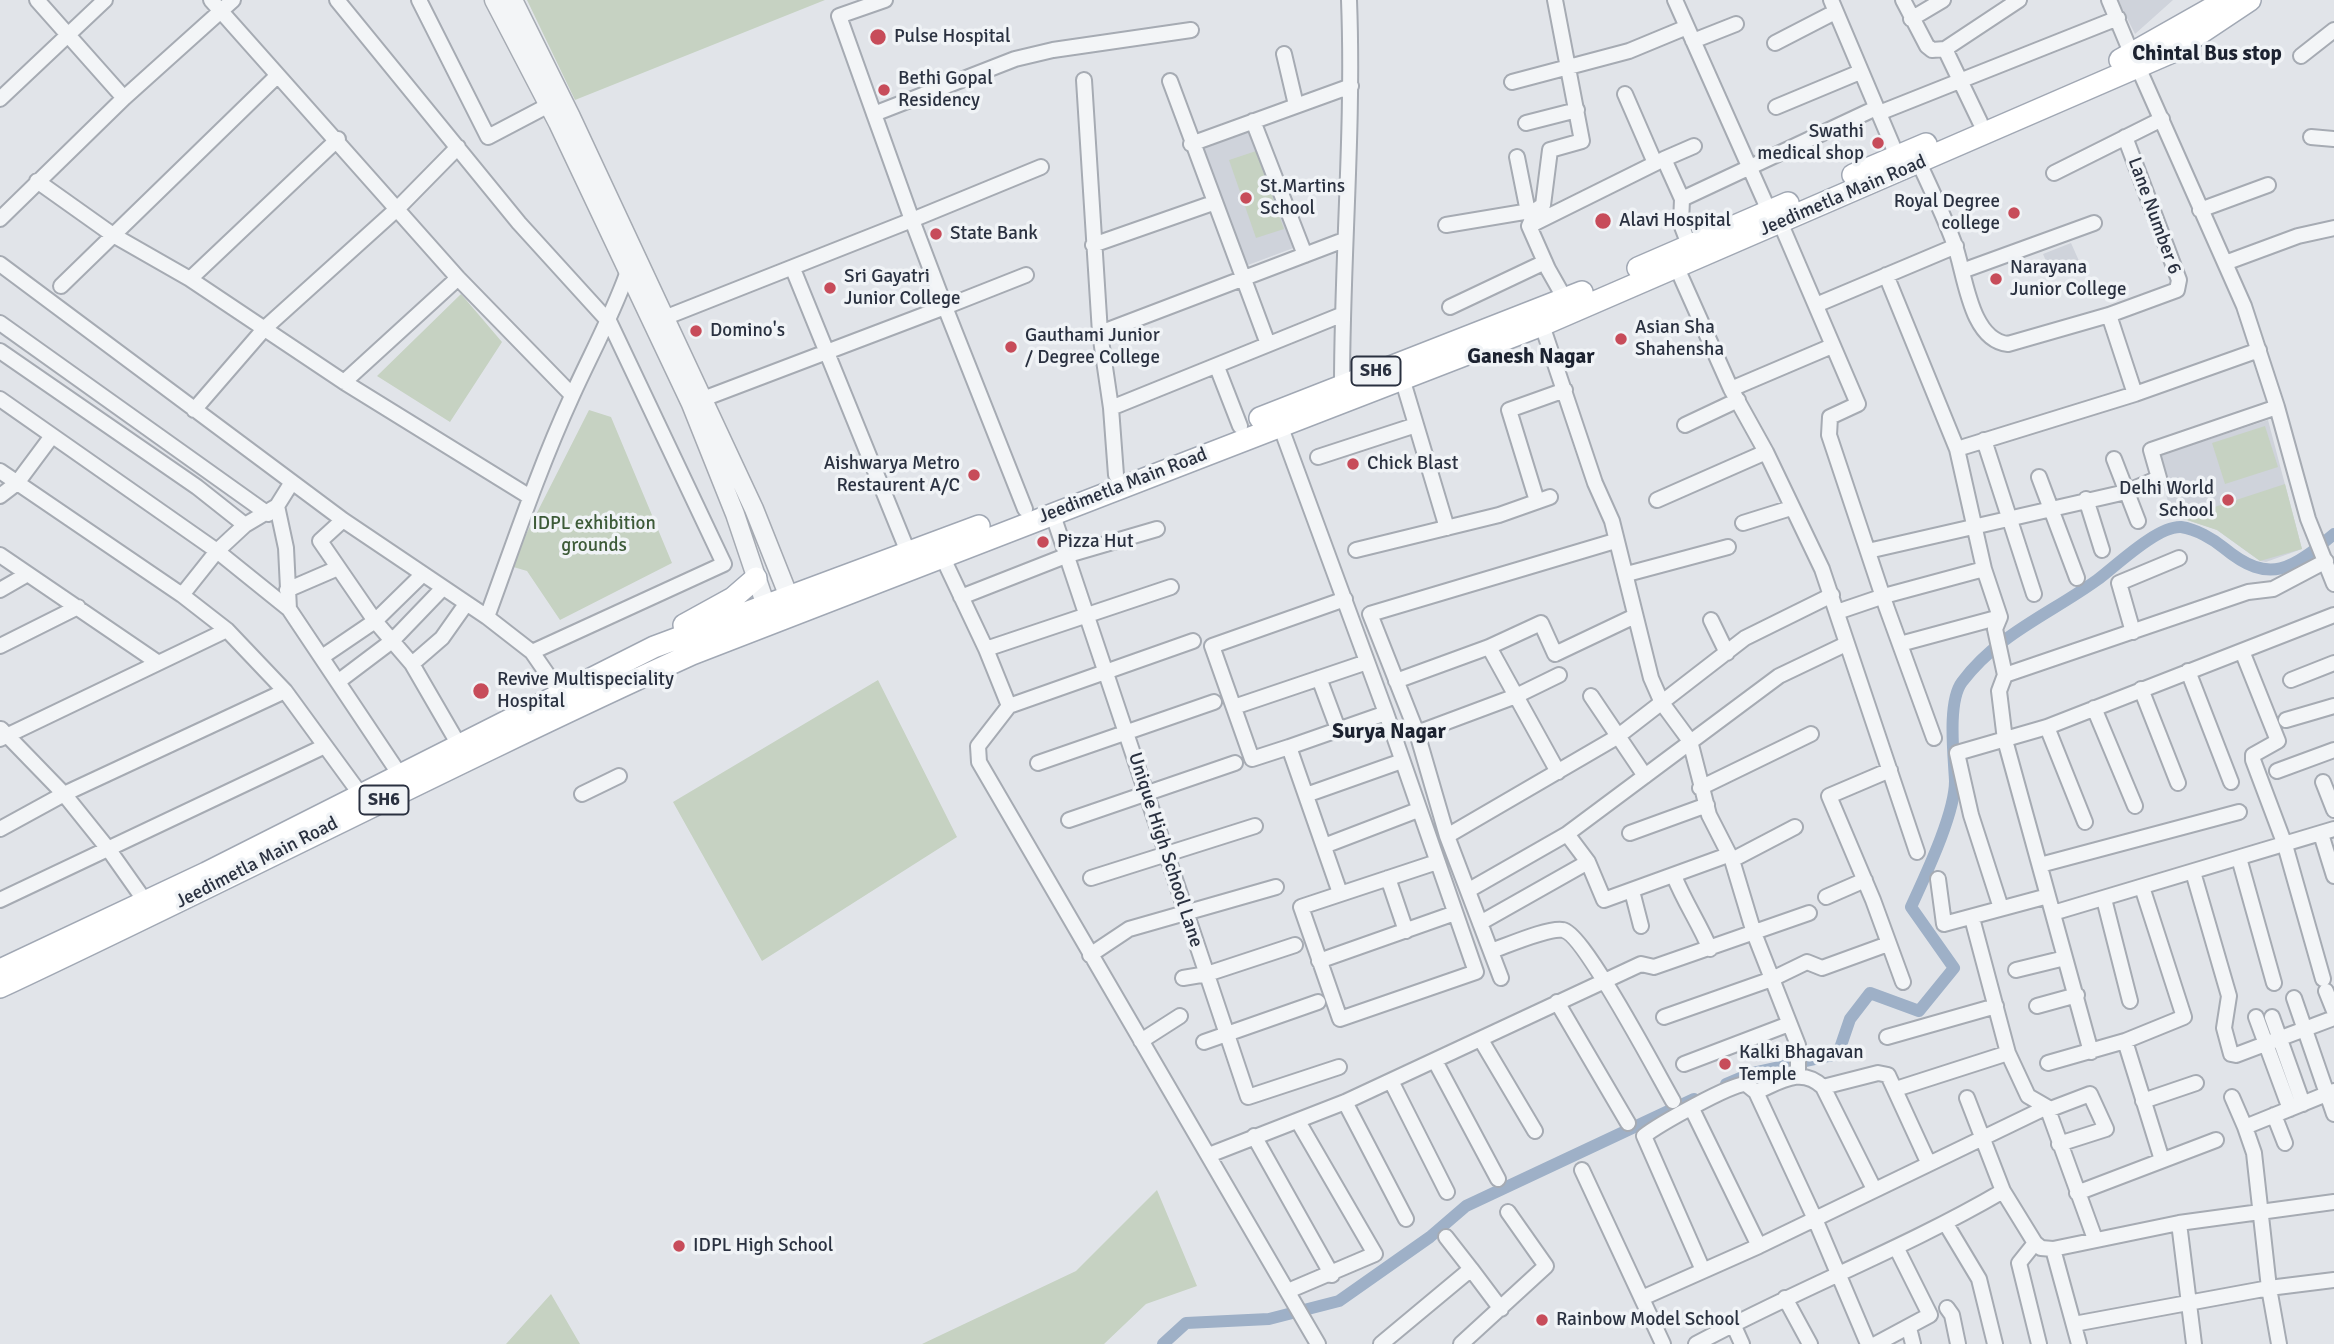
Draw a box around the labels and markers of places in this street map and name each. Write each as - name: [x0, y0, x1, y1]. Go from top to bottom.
- place label: Pulse Hospital: [894, 26, 1010, 48]
- marker: Pulse Hospital: [868, 27, 888, 47]
- place label: Bethi Gopal Residency: [898, 68, 993, 112]
- marker: Bethi Gopal Residency: [876, 82, 892, 98]
- place label: Swathi medical shop: [1757, 121, 1864, 165]
- marker: Swathi medical shop: [1870, 135, 1886, 151]
- place label: St.Martins School: [1260, 176, 1345, 220]
- marker: St.Martins School: [1238, 190, 1254, 206]
- place label: Royal Degree college: [1894, 191, 2000, 235]
- marker: Royal Degree college: [2006, 205, 2022, 221]
- place label: Alavi Hospital: [1619, 210, 1731, 232]
- marker: Alavi Hospital: [1593, 211, 1613, 231]
- place label: State Bank: [950, 223, 1038, 245]
- marker: State Bank: [928, 226, 944, 242]
- place label: Narayana Junior College: [2010, 257, 2127, 301]
- place label: Sri Gayatri Junior College: [844, 266, 961, 310]
- marker: Narayana Junior College: [1988, 271, 2004, 287]
- marker: Sri Gayatri Junior College: [822, 280, 838, 296]
- place label: Asian Sha Shahensha: [1635, 317, 1724, 361]
- place label: Domino's: [710, 320, 785, 342]
- marker: Domino's: [688, 323, 704, 339]
- place label: Gauthami Junior / Degree College: [1025, 325, 1160, 369]
- marker: Asian Sha Shahensha: [1613, 331, 1629, 347]
- marker: Gauthami Junior / Degree College: [1003, 339, 1019, 355]
- place label: Aishwarya Metro Restaurent A/C: [824, 453, 960, 497]
- place label: Chick Blast: [1367, 453, 1458, 475]
- marker: Chick Blast: [1345, 456, 1361, 472]
- marker: Aishwarya Metro Restaurent A/C: [966, 467, 982, 483]
- place label: Delhi World School: [2119, 478, 2214, 522]
- marker: Delhi World School: [2220, 492, 2236, 508]
- place label: Pizza Hut: [1057, 531, 1134, 553]
- marker: Pizza Hut: [1035, 534, 1051, 550]
- place label: Revive Multispeciality Hospital: [497, 669, 674, 713]
- marker: Revive Multispeciality Hospital: [471, 681, 491, 701]
- place label: Kalki Bhagavan Temple: [1739, 1042, 1864, 1086]
- marker: Kalki Bhagavan Temple: [1717, 1056, 1733, 1072]
- place label: IDPL High School: [693, 1235, 833, 1257]
- marker: IDPL High School: [671, 1238, 687, 1254]
- place label: Rainbow Model School: [1556, 1309, 1740, 1331]
- marker: Rainbow Model School: [1534, 1312, 1550, 1328]

